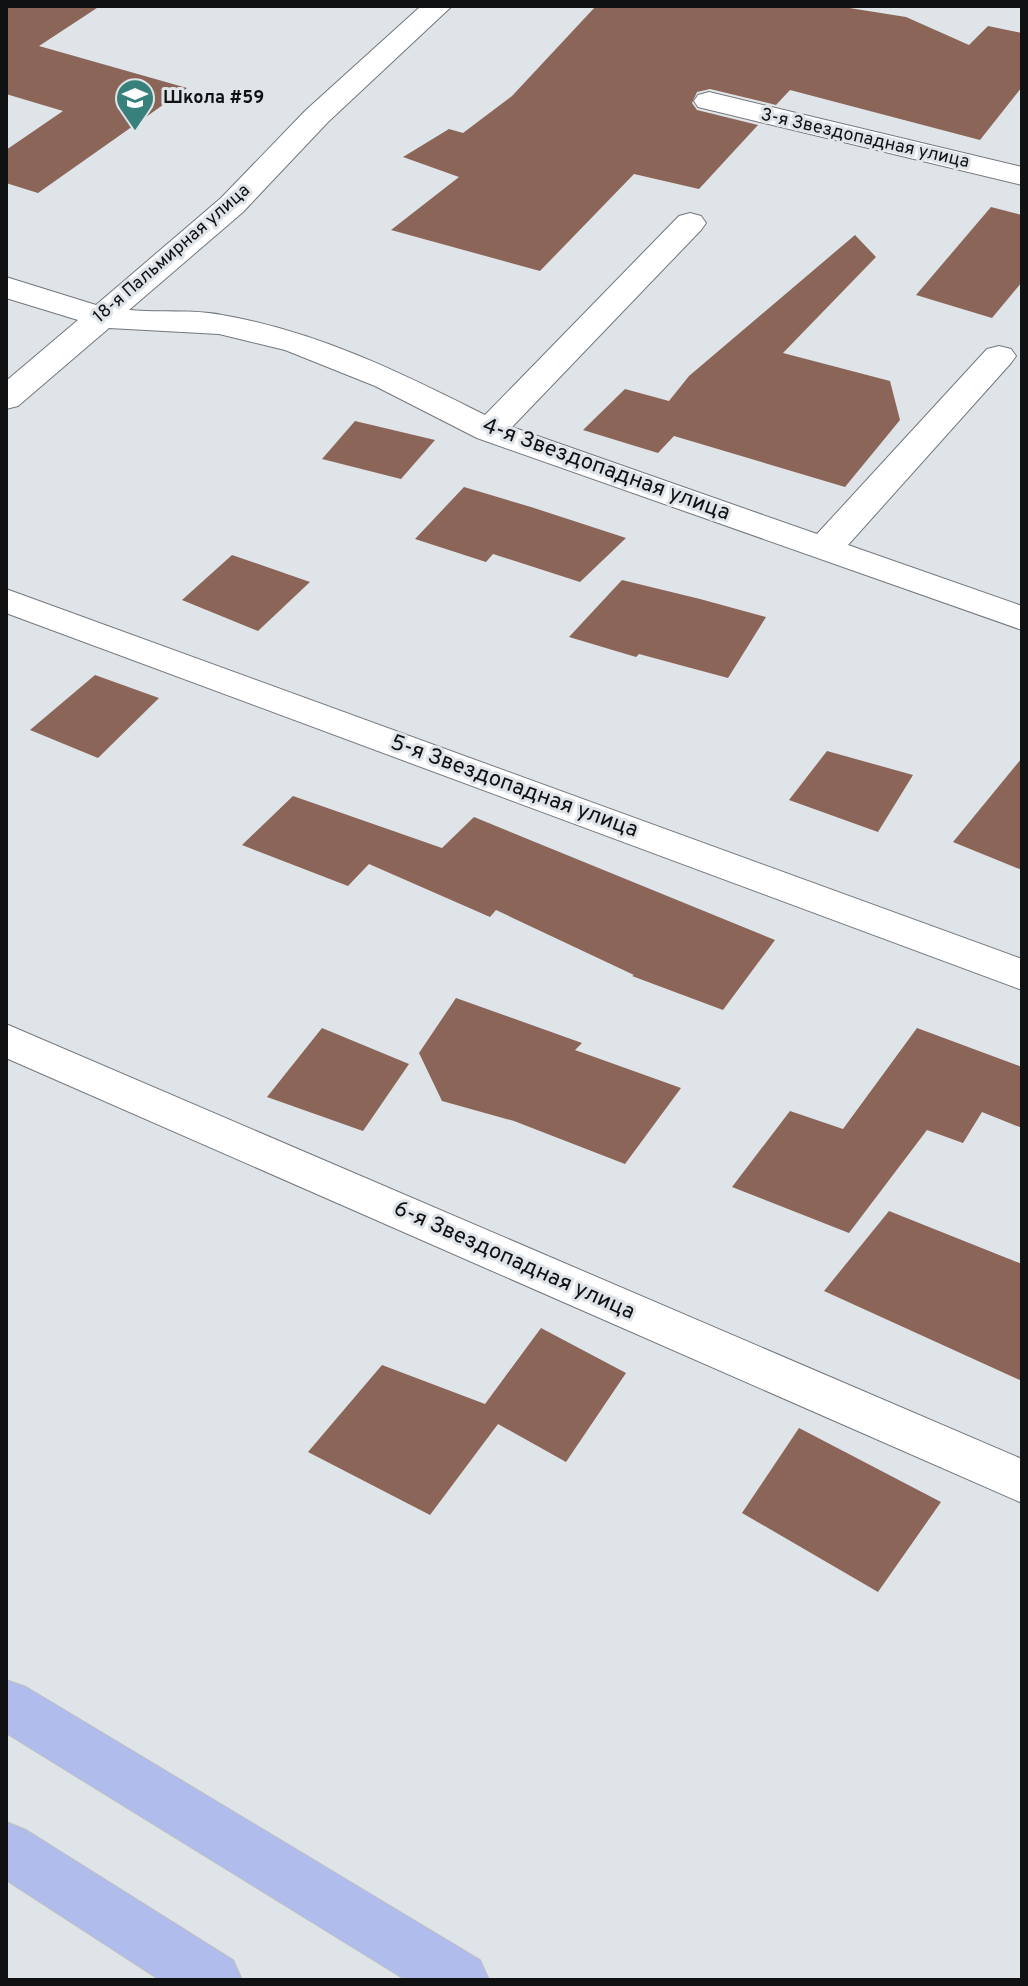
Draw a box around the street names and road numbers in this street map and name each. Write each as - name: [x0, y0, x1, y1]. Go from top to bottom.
- street label: 3-я Звездопадная улица: [758, 104, 972, 174]
- street label: 18-я Пальмирная улица: [89, 180, 255, 328]
- street label: 4-я Звездопадная улица: [478, 413, 734, 527]
- street label: 5-я Звездопадная улица: [386, 730, 642, 844]
- street label: 6-я Звездопадная улица: [389, 1196, 639, 1326]

